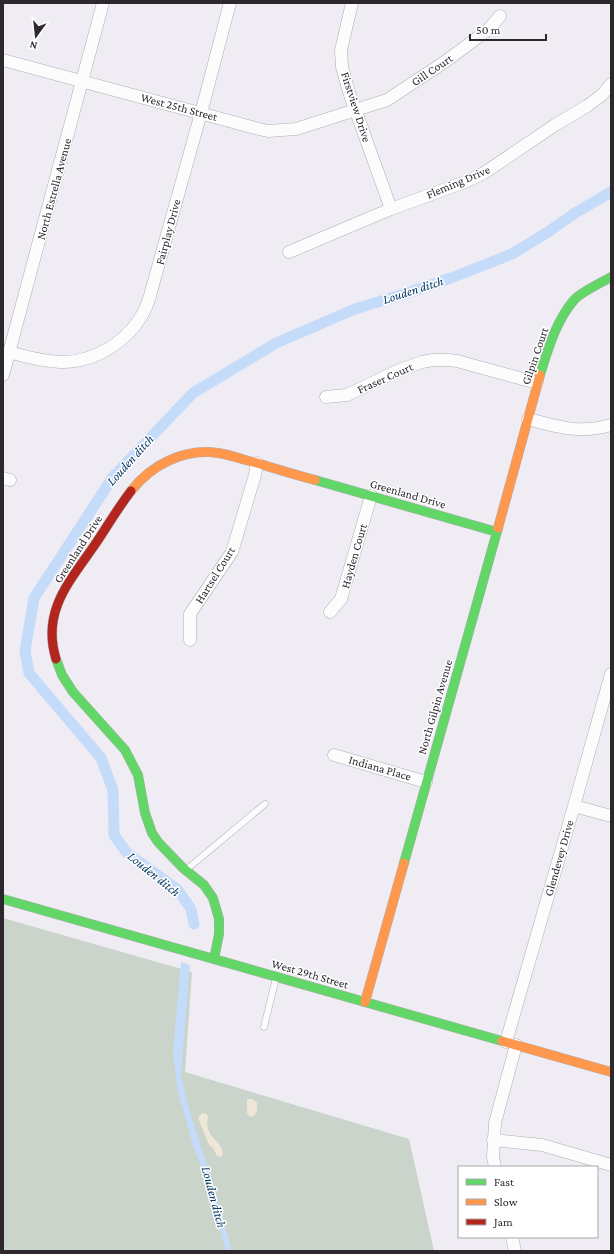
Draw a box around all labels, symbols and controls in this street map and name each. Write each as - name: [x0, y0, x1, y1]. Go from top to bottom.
- north arrow: [16, 16, 56, 56]
- scale bar: [470, 16, 546, 42]
- text: 50 m: [476, 23, 501, 37]
- text: N: [28, 39, 39, 52]
- street label: Gill Court: [409, 51, 456, 89]
- street label: Firstview Drive: [338, 70, 374, 144]
- street label: West 25th Street: [139, 90, 220, 124]
- street label: North Estrella Avenue: [34, 137, 74, 241]
- street label: Fleming Drive: [424, 162, 492, 202]
- street label: Fairplay Drive: [153, 198, 183, 266]
- water label: Louden ditch: [381, 273, 445, 307]
- street label: Gilpin Court: [519, 325, 552, 386]
- street label: Fraser Court: [355, 359, 416, 396]
- water label: Louden ditch: [103, 432, 157, 488]
- street label: Greenland Drive: [368, 476, 448, 512]
- street label: Greenland Drive: [51, 512, 105, 586]
- street label: Hayden Court: [338, 521, 370, 590]
- street label: Hartsel Court: [192, 543, 239, 606]
- street label: North Gilpin Avenue: [415, 658, 455, 756]
- street label: Indiana Place: [347, 752, 413, 784]
- street label: Glendevey Drive: [541, 818, 577, 898]
- water label: Louden ditch: [125, 848, 183, 900]
- street label: West 29th Street: [270, 956, 351, 992]
- water label: Louden ditch: [199, 1165, 229, 1229]
- legend: [458, 1166, 598, 1238]
- text: Fast: [494, 1175, 515, 1189]
- text: Slow: [494, 1195, 518, 1209]
- text: Jam: [493, 1215, 513, 1229]

